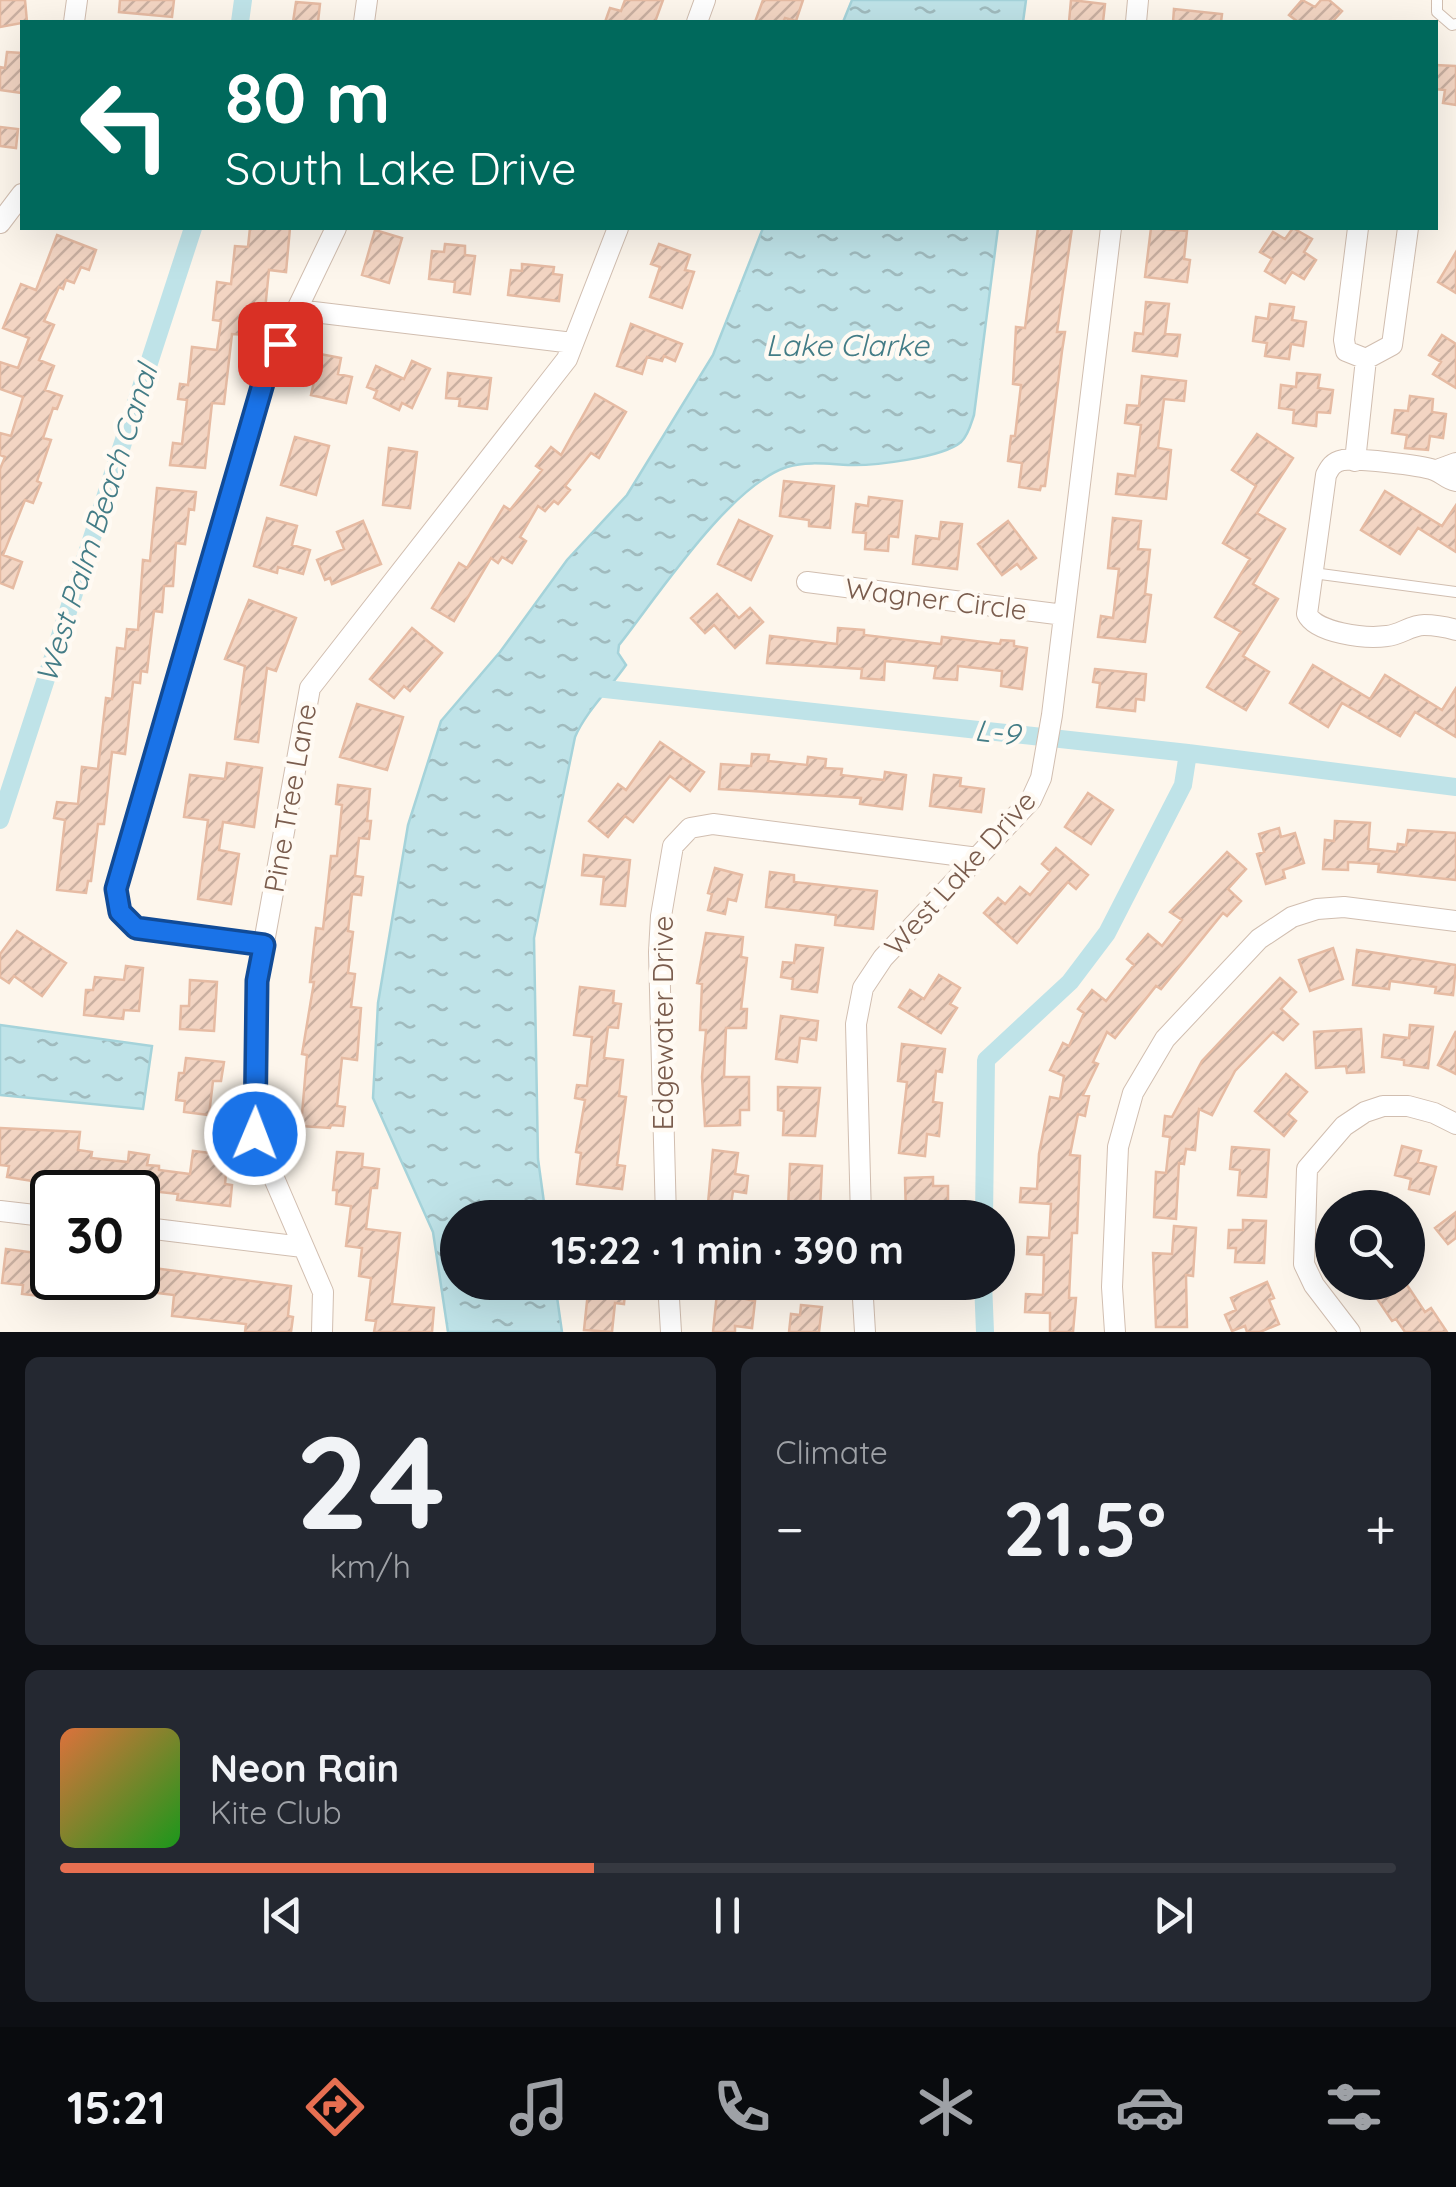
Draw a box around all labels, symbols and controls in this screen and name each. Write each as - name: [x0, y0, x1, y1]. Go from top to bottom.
- text: 80 m: [225, 53, 390, 141]
- icon: left: [60, 60, 190, 190]
- text: South Lake Drive: [225, 140, 577, 196]
- pin: [238, 302, 323, 387]
- icon: arrive: [253, 317, 308, 372]
- water label: Lake Clarke: [765, 326, 930, 364]
- water label: West Palm Beach Canal: [27, 357, 166, 687]
- street label: Wagner Circle: [843, 570, 1029, 627]
- street label: Pine Tree Lane: [256, 701, 323, 895]
- water label: L-9: [973, 710, 1025, 754]
- street label: West Lake Drive: [876, 783, 1043, 962]
- street label: Edgewater Drive: [645, 916, 680, 1130]
- position arrow: [203, 1082, 307, 1186]
- speed limit sign: 30: [30, 1170, 160, 1300]
- map controls: [1315, 1190, 1425, 1300]
- button: search: [1315, 1190, 1425, 1300]
- text: 15:22 · 1 min · 390 m: [551, 1226, 904, 1274]
- text: 24: [295, 1399, 445, 1562]
- text: Climate: [776, 1432, 888, 1472]
- text: 21.5°: [1003, 1481, 1166, 1575]
- text: −: [776, 1494, 804, 1563]
- text: +: [1365, 1494, 1396, 1563]
- text: km/h: [330, 1546, 411, 1586]
- text: Neon Rain: [210, 1744, 399, 1792]
- text: Kite Club: [210, 1792, 342, 1832]
- icon: previous: [255, 1888, 310, 1943]
- icon: pause: [700, 1888, 755, 1943]
- icon: next: [1146, 1888, 1201, 1943]
- icon: directions: [300, 2072, 370, 2142]
- icon: music: [504, 2072, 574, 2142]
- icon: phone: [707, 2072, 777, 2142]
- icon: climate: [911, 2072, 981, 2142]
- icon: car: [1115, 2072, 1185, 2142]
- icon: filters: [1319, 2072, 1389, 2142]
- text: 15:21: [67, 2079, 166, 2135]

